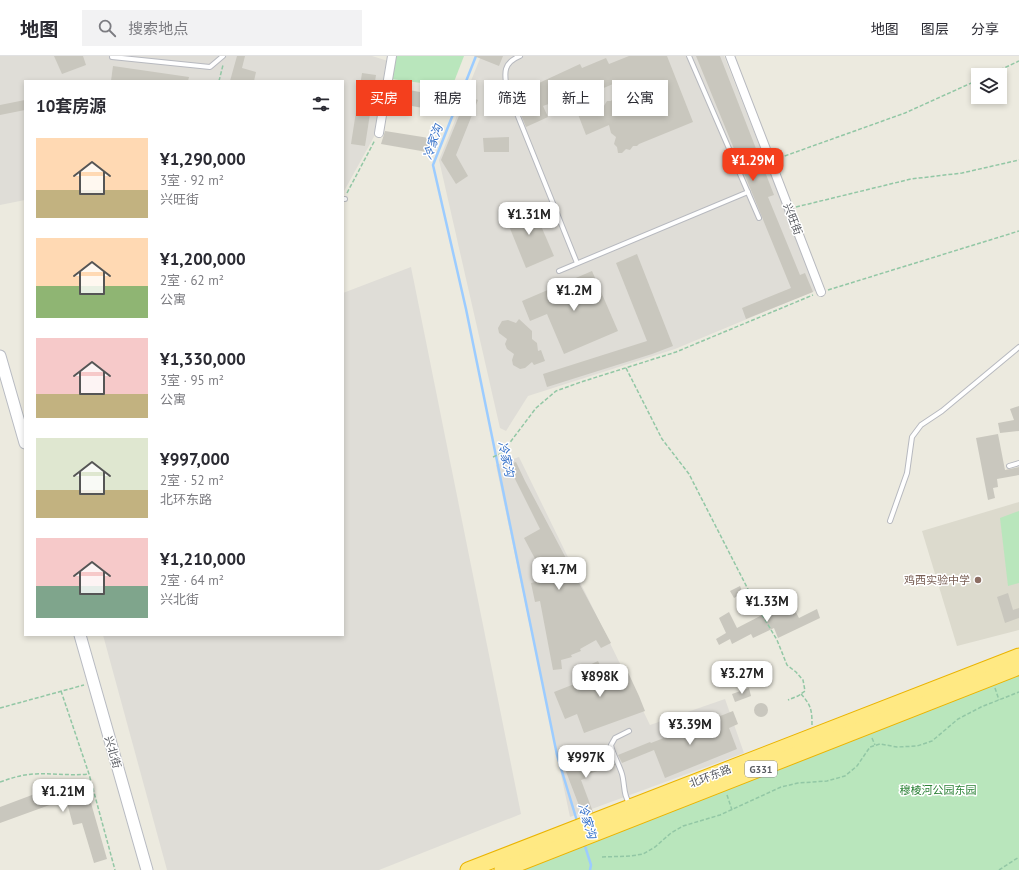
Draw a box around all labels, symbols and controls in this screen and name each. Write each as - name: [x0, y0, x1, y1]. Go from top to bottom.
- search box: [82, 10, 362, 46]
- text: 地图: [20, 17, 58, 41]
- icon: search: [96, 17, 118, 39]
- text: 搜索地点: [128, 19, 188, 38]
- text: 地图: [871, 20, 899, 38]
- text: 图层: [921, 20, 949, 38]
- text: 分享: [971, 20, 999, 38]
- map controls: [971, 68, 1007, 104]
- button: layers: [971, 68, 1007, 104]
- chip: 买房: [356, 80, 412, 116]
- chip: 租房: [420, 80, 476, 116]
- chip: 筛选: [484, 80, 540, 116]
- chip: 新上: [548, 80, 604, 116]
- chip: 公寓: [612, 80, 668, 116]
- icon: filters: [310, 93, 332, 115]
- text: 10套房源: [36, 95, 106, 117]
- water label: 冷家沟: [420, 120, 446, 161]
- text: ¥1,290,000: [160, 148, 246, 170]
- pin: ¥1.29M: [720, 148, 786, 182]
- text: ¥1.29M: [731, 152, 775, 169]
- icon: home: [68, 154, 116, 202]
- text: 3室 · 92 m²: [160, 172, 224, 189]
- text: 兴旺街: [160, 191, 199, 208]
- street label: 兴旺街: [781, 201, 805, 237]
- pin: ¥1.31M: [496, 202, 562, 236]
- text: ¥1.31M: [507, 206, 551, 223]
- text: ¥1,200,000: [160, 248, 246, 270]
- icon: home: [68, 254, 116, 302]
- text: 2室 · 62 m²: [160, 272, 224, 289]
- pin: ¥1.2M: [546, 278, 602, 312]
- text: ¥1.2M: [556, 282, 592, 299]
- text: 公寓: [160, 291, 186, 308]
- text: ¥1,330,000: [160, 348, 246, 370]
- icon: home: [68, 354, 116, 402]
- text: 3室 · 95 m²: [160, 372, 224, 389]
- text: 公寓: [160, 391, 186, 408]
- water label: 冷家沟: [495, 440, 518, 480]
- text: ¥997,000: [160, 448, 230, 470]
- icon: home: [68, 454, 116, 502]
- text: 2室 · 52 m²: [160, 472, 224, 489]
- text: 北环东路: [160, 491, 212, 508]
- text: ¥1,210,000: [160, 548, 246, 570]
- icon: home: [68, 554, 116, 602]
- pin: ¥1.7M: [531, 557, 587, 591]
- text: ¥1.7M: [541, 561, 577, 578]
- text: 2室 · 64 m²: [160, 572, 224, 589]
- place label: 鸡西实验中学: [904, 573, 970, 587]
- marker: 鸡西实验中学: [973, 575, 983, 585]
- pin: ¥1.33M: [734, 589, 800, 623]
- text: 兴北街: [160, 591, 199, 608]
- text: ¥1.33M: [745, 593, 789, 610]
- pin: ¥3.27M: [709, 661, 775, 695]
- pin: ¥898K: [572, 664, 628, 698]
- text: ¥3.27M: [720, 665, 764, 682]
- text: ¥898K: [581, 668, 619, 685]
- pin: ¥3.39M: [657, 712, 723, 746]
- text: ¥3.39M: [668, 716, 712, 733]
- street label: 兴北街: [102, 734, 124, 770]
- pin: ¥997K: [558, 745, 614, 779]
- text: ¥997K: [567, 749, 605, 766]
- road number: G331: [745, 761, 777, 777]
- street label: 北环东路: [687, 762, 733, 790]
- pin: ¥1.21M: [30, 779, 96, 813]
- text: ¥1.21M: [41, 783, 85, 800]
- park label: 穆棱河公园东园: [900, 783, 977, 797]
- water label: 冷家沟: [575, 801, 600, 842]

